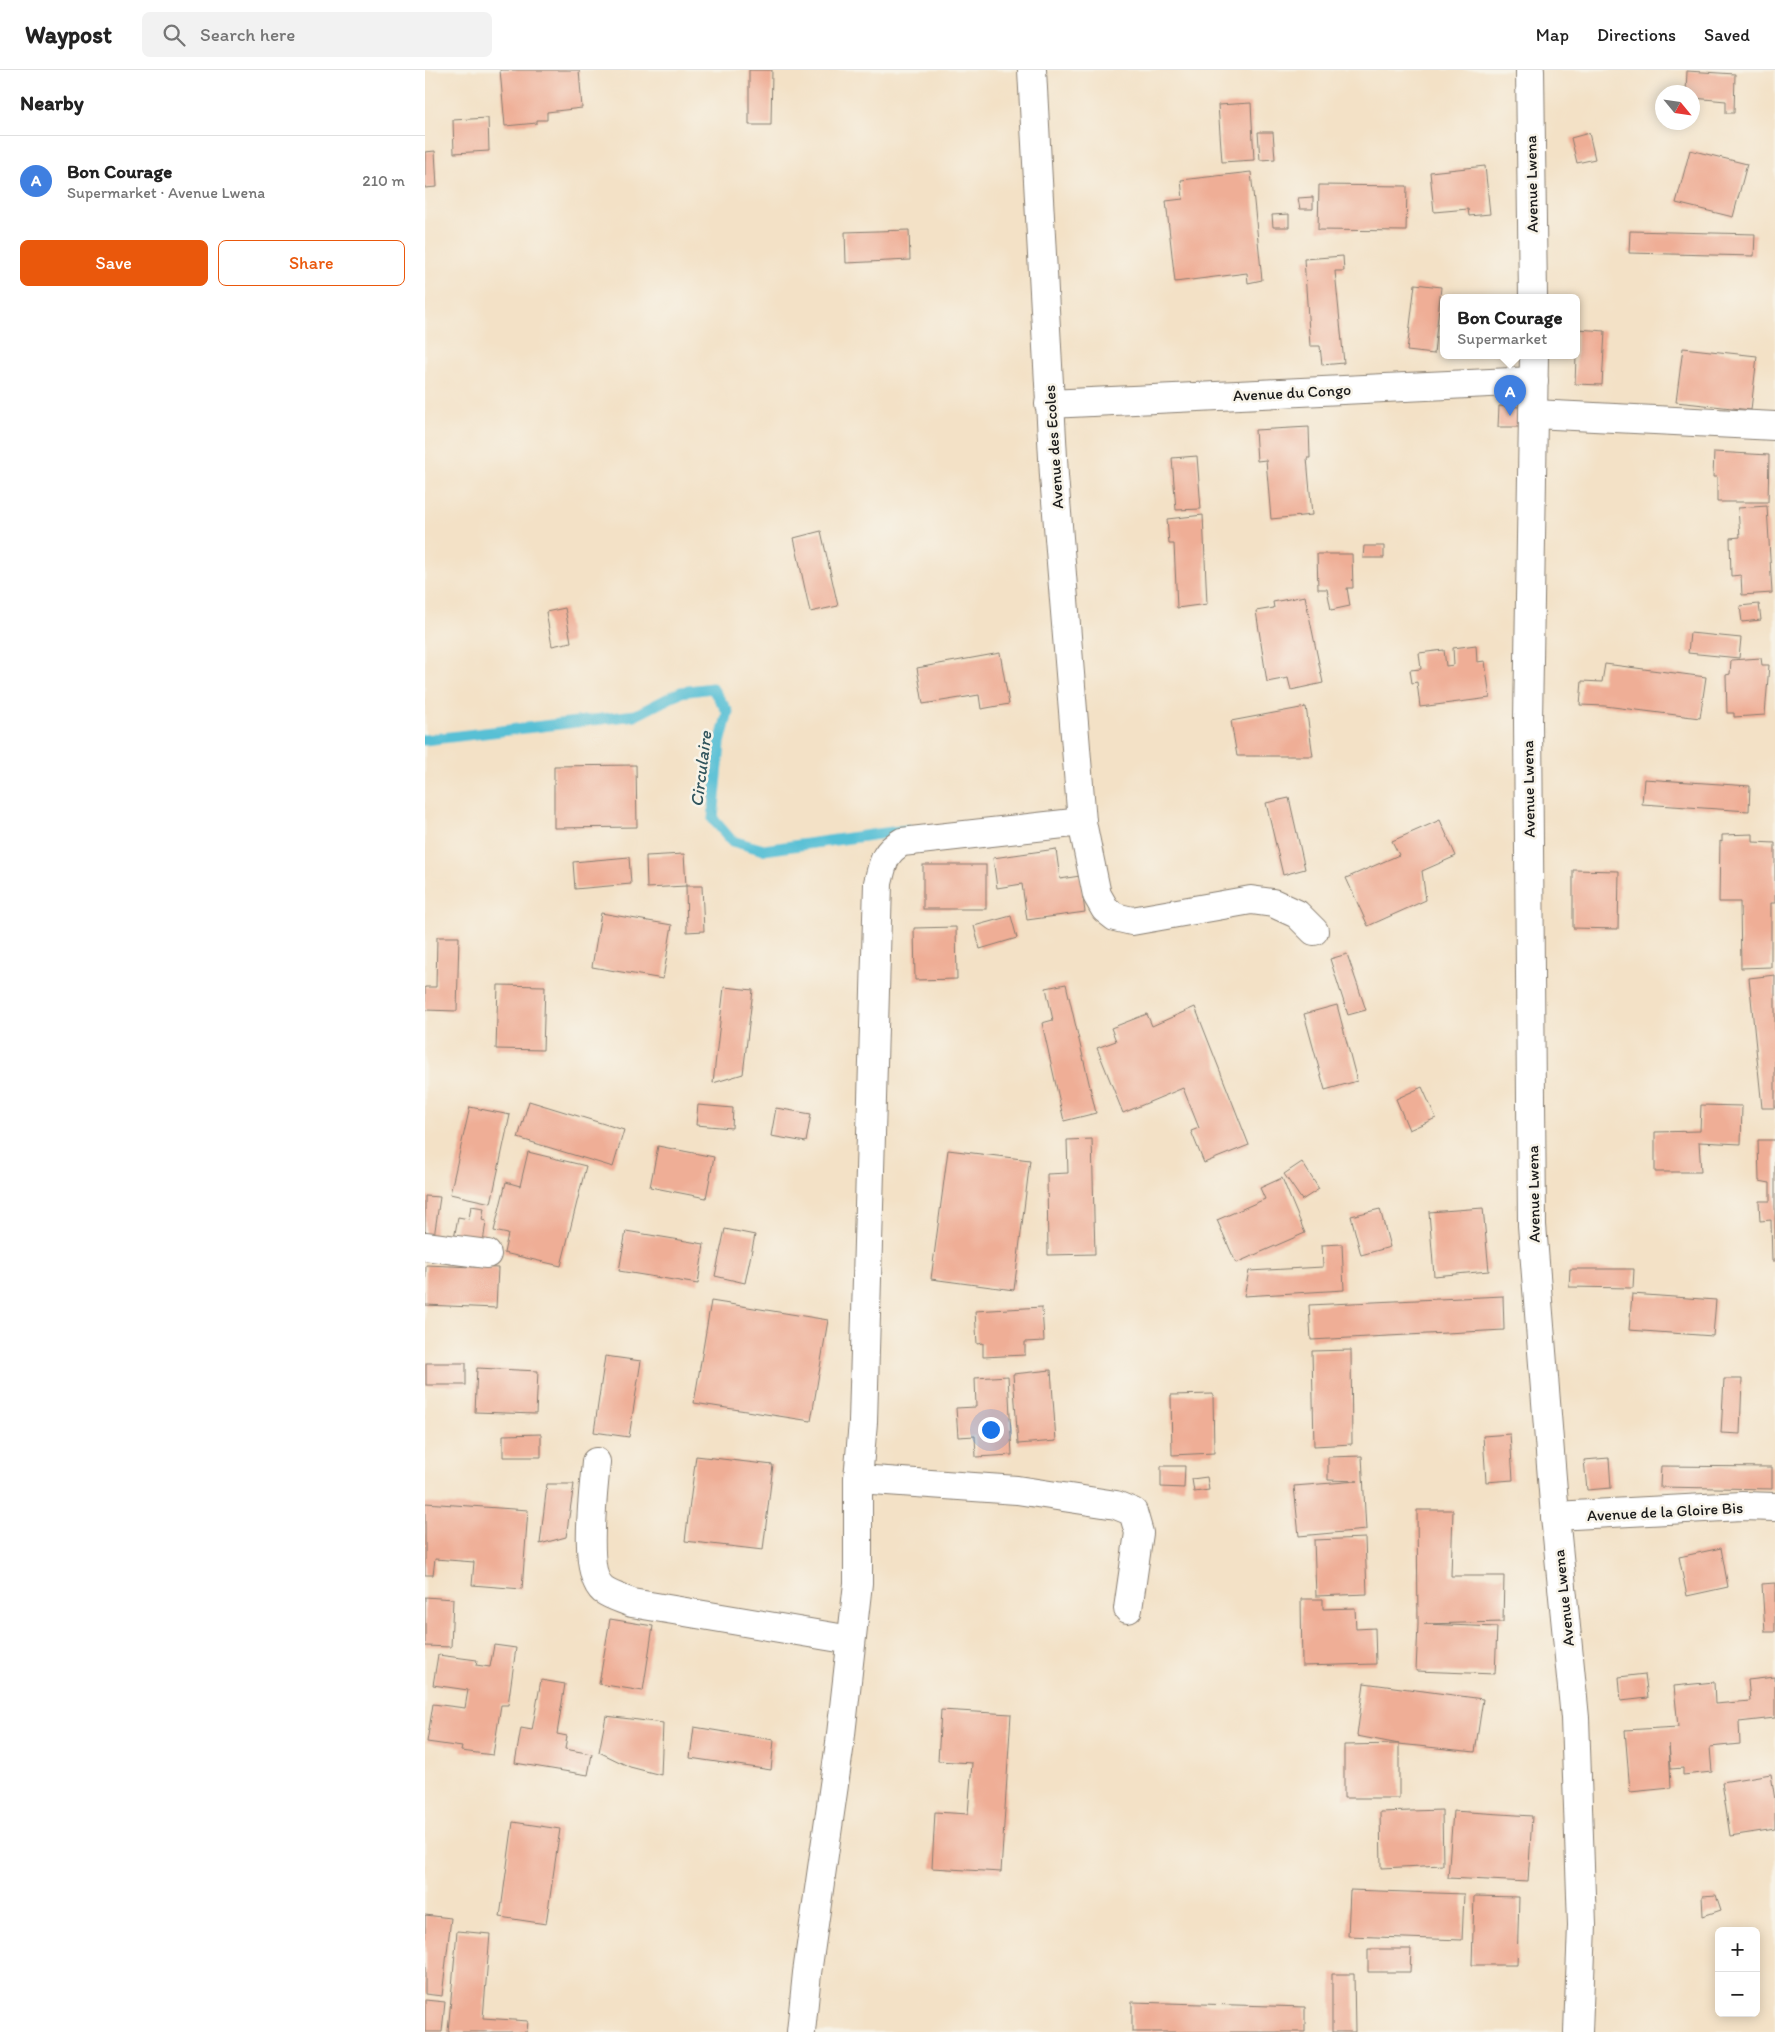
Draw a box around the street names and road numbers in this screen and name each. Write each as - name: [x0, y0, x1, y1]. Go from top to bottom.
- street label: Avenue Lwena: [1521, 135, 1542, 233]
- street label: Avenue du Congo: [1232, 380, 1352, 405]
- street label: Avenue des Ecoles: [1040, 384, 1067, 510]
- street label: Avenue Lwena: [1518, 740, 1539, 838]
- street label: Avenue Lwena: [1523, 1145, 1544, 1243]
- street label: Avenue de la Gloire Bis: [1586, 1498, 1744, 1525]
- street label: Avenue Lwena: [1549, 1549, 1578, 1647]

